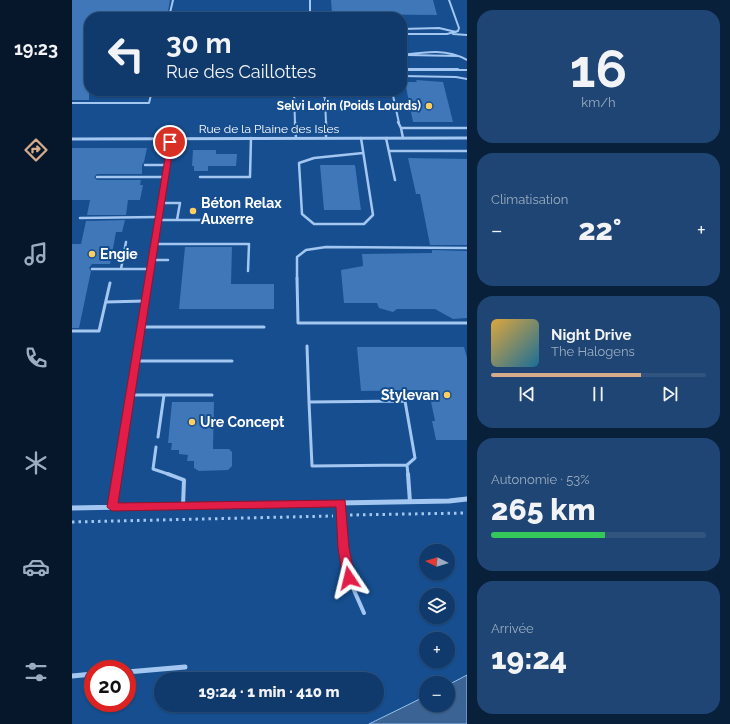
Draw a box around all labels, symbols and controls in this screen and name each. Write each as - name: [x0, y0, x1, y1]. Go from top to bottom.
- text: 30 m: [166, 27, 232, 60]
- icon: left: [100, 28, 152, 80]
- text: 19:23: [14, 38, 58, 59]
- text: 16: [570, 38, 627, 99]
- text: Rue des Caillottes: [166, 61, 316, 82]
- text: km/h: [581, 95, 616, 110]
- place label: Selvi Lorin (Poids Lourds): [277, 99, 421, 113]
- marker: Selvi Lorin (Poids Lourds): [424, 101, 434, 111]
- street label: Rue de la Plaine des Isles: [199, 122, 339, 136]
- pin: [153, 125, 187, 159]
- icon: arrive: [159, 131, 181, 153]
- icon: directions: [22, 136, 50, 164]
- text: Climatisation: [491, 192, 568, 207]
- place label: Béton Relax Auxerre: [201, 195, 282, 227]
- marker: Béton Relax Auxerre: [188, 206, 198, 216]
- text: 22°: [578, 212, 622, 247]
- text: −: [491, 217, 503, 243]
- text: +: [697, 217, 706, 243]
- icon: music: [22, 240, 50, 268]
- place label: Engie: [100, 246, 138, 262]
- marker: Engie: [87, 249, 97, 259]
- text: Night Drive: [551, 326, 631, 344]
- icon: phone: [22, 344, 50, 372]
- text: The Halogens: [551, 344, 635, 359]
- icon: previous: [516, 383, 538, 405]
- icon: pause: [587, 383, 609, 405]
- icon: next: [659, 383, 681, 405]
- place label: Stylevan: [381, 387, 439, 403]
- marker: Stylevan: [442, 390, 452, 400]
- place label: Ure Concept: [200, 414, 285, 430]
- marker: Ure Concept: [187, 417, 197, 427]
- icon: climate: [22, 449, 50, 477]
- text: Autonomie · 53%: [491, 472, 589, 487]
- text: 265 km: [491, 492, 596, 527]
- north arrow: [419, 544, 455, 580]
- map controls: [419, 544, 455, 712]
- icon: car: [22, 553, 50, 581]
- position arrow: [328, 557, 370, 599]
- button: layers: [419, 588, 455, 624]
- text: Arrivée: [491, 621, 534, 636]
- button: +: [419, 632, 455, 668]
- text: 19:24: [491, 641, 567, 676]
- icon: filters: [22, 658, 50, 686]
- speed limit sign: 20: [84, 660, 136, 712]
- button: −: [419, 676, 455, 712]
- text: 19:24 · 1 min · 410 m: [199, 683, 339, 701]

